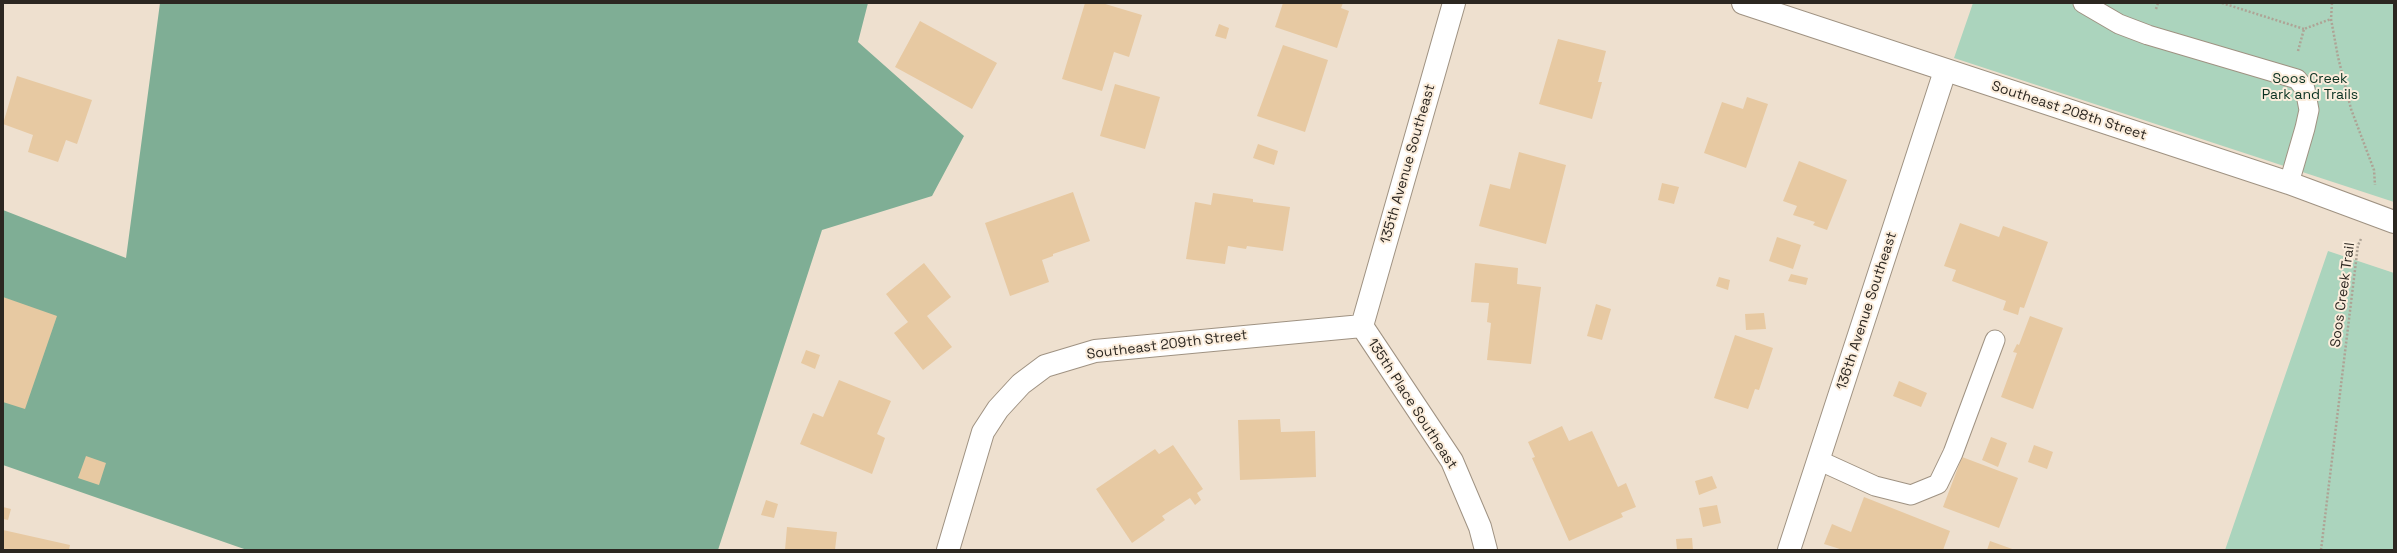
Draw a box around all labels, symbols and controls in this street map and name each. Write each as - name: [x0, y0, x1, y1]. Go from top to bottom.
- park label: Soos Creek Park and Trails: [2262, 71, 2358, 104]
- street label: Southeast 208th Street: [1989, 78, 2149, 144]
- street label: 135th Avenue Southeast: [1377, 82, 1439, 246]
- street label: 136th Avenue Southeast: [1833, 230, 1901, 392]
- street label: Soos Creek Trail: [2327, 241, 2359, 349]
- street label: Southeast 209th Street: [1086, 327, 1248, 363]
- street label: 135th Place Southeast: [1364, 336, 1460, 472]

